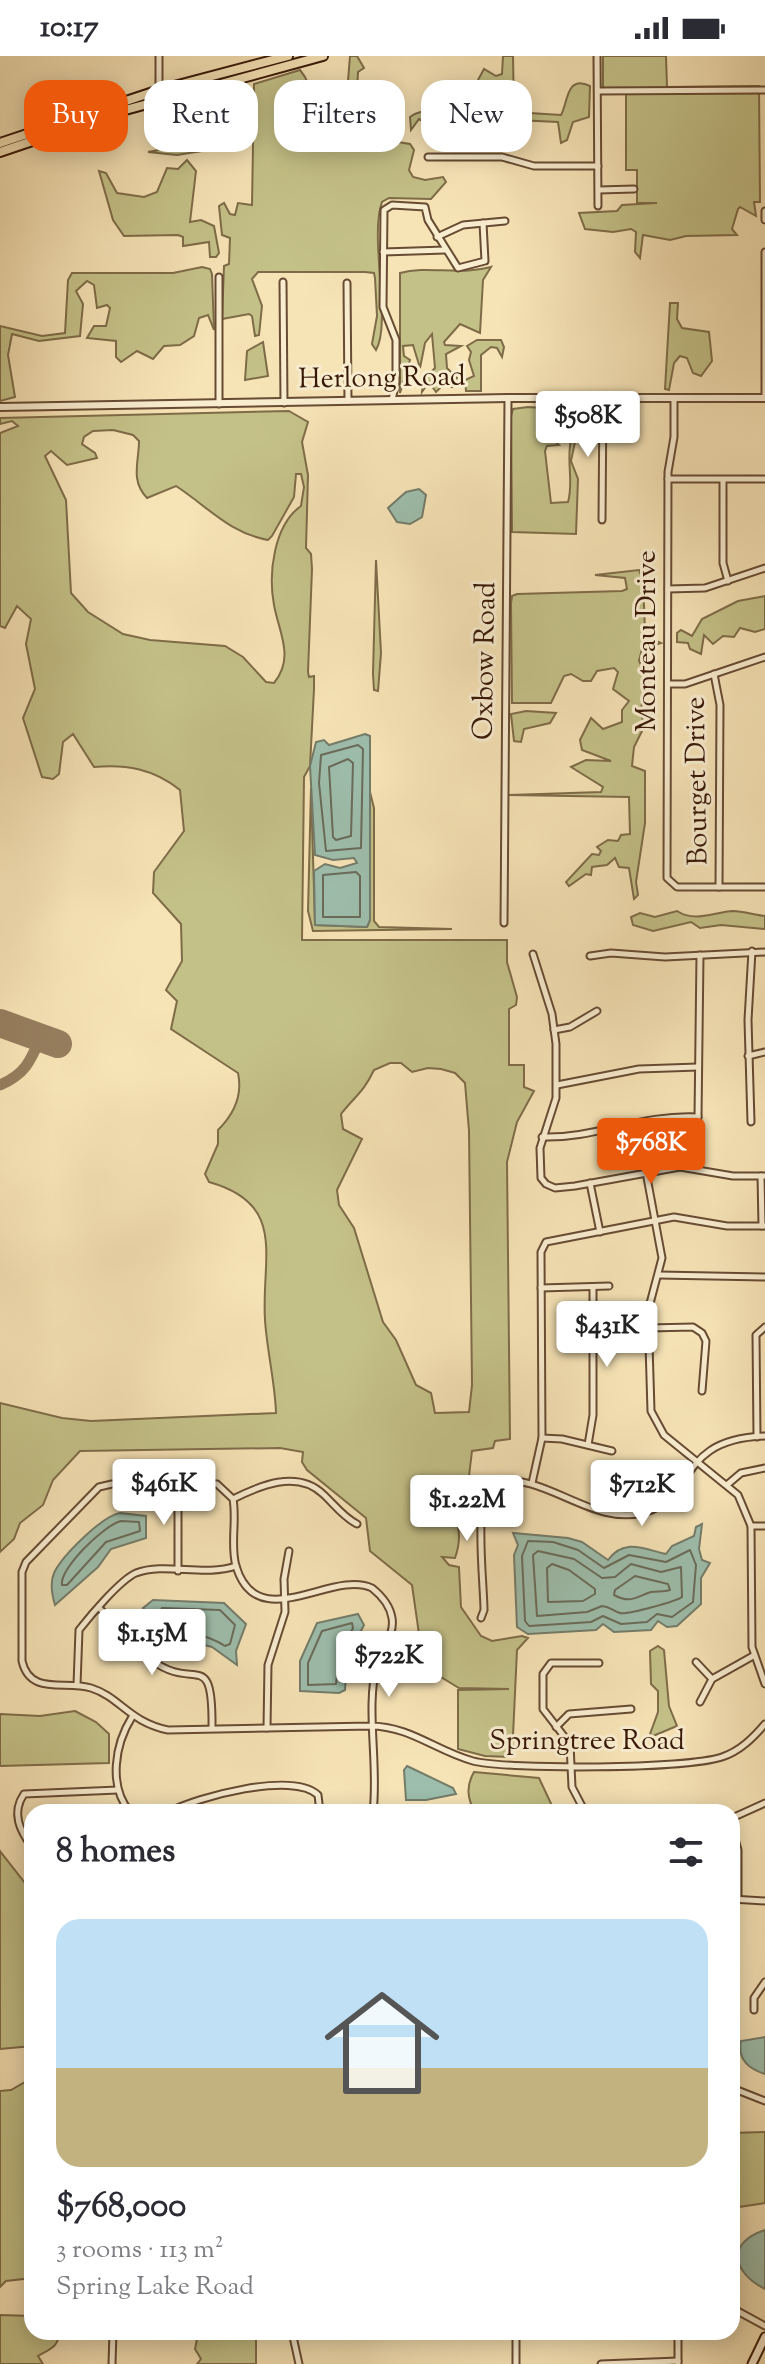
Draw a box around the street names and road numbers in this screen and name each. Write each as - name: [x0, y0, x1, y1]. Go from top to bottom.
- street label: Herlong Road: [298, 358, 466, 400]
- street label: Monteau Drive: [628, 550, 668, 732]
- street label: Oxbow Road: [465, 581, 507, 741]
- street label: Bourget Drive: [677, 696, 719, 866]
- street label: Springtree Road: [489, 1722, 685, 1762]

